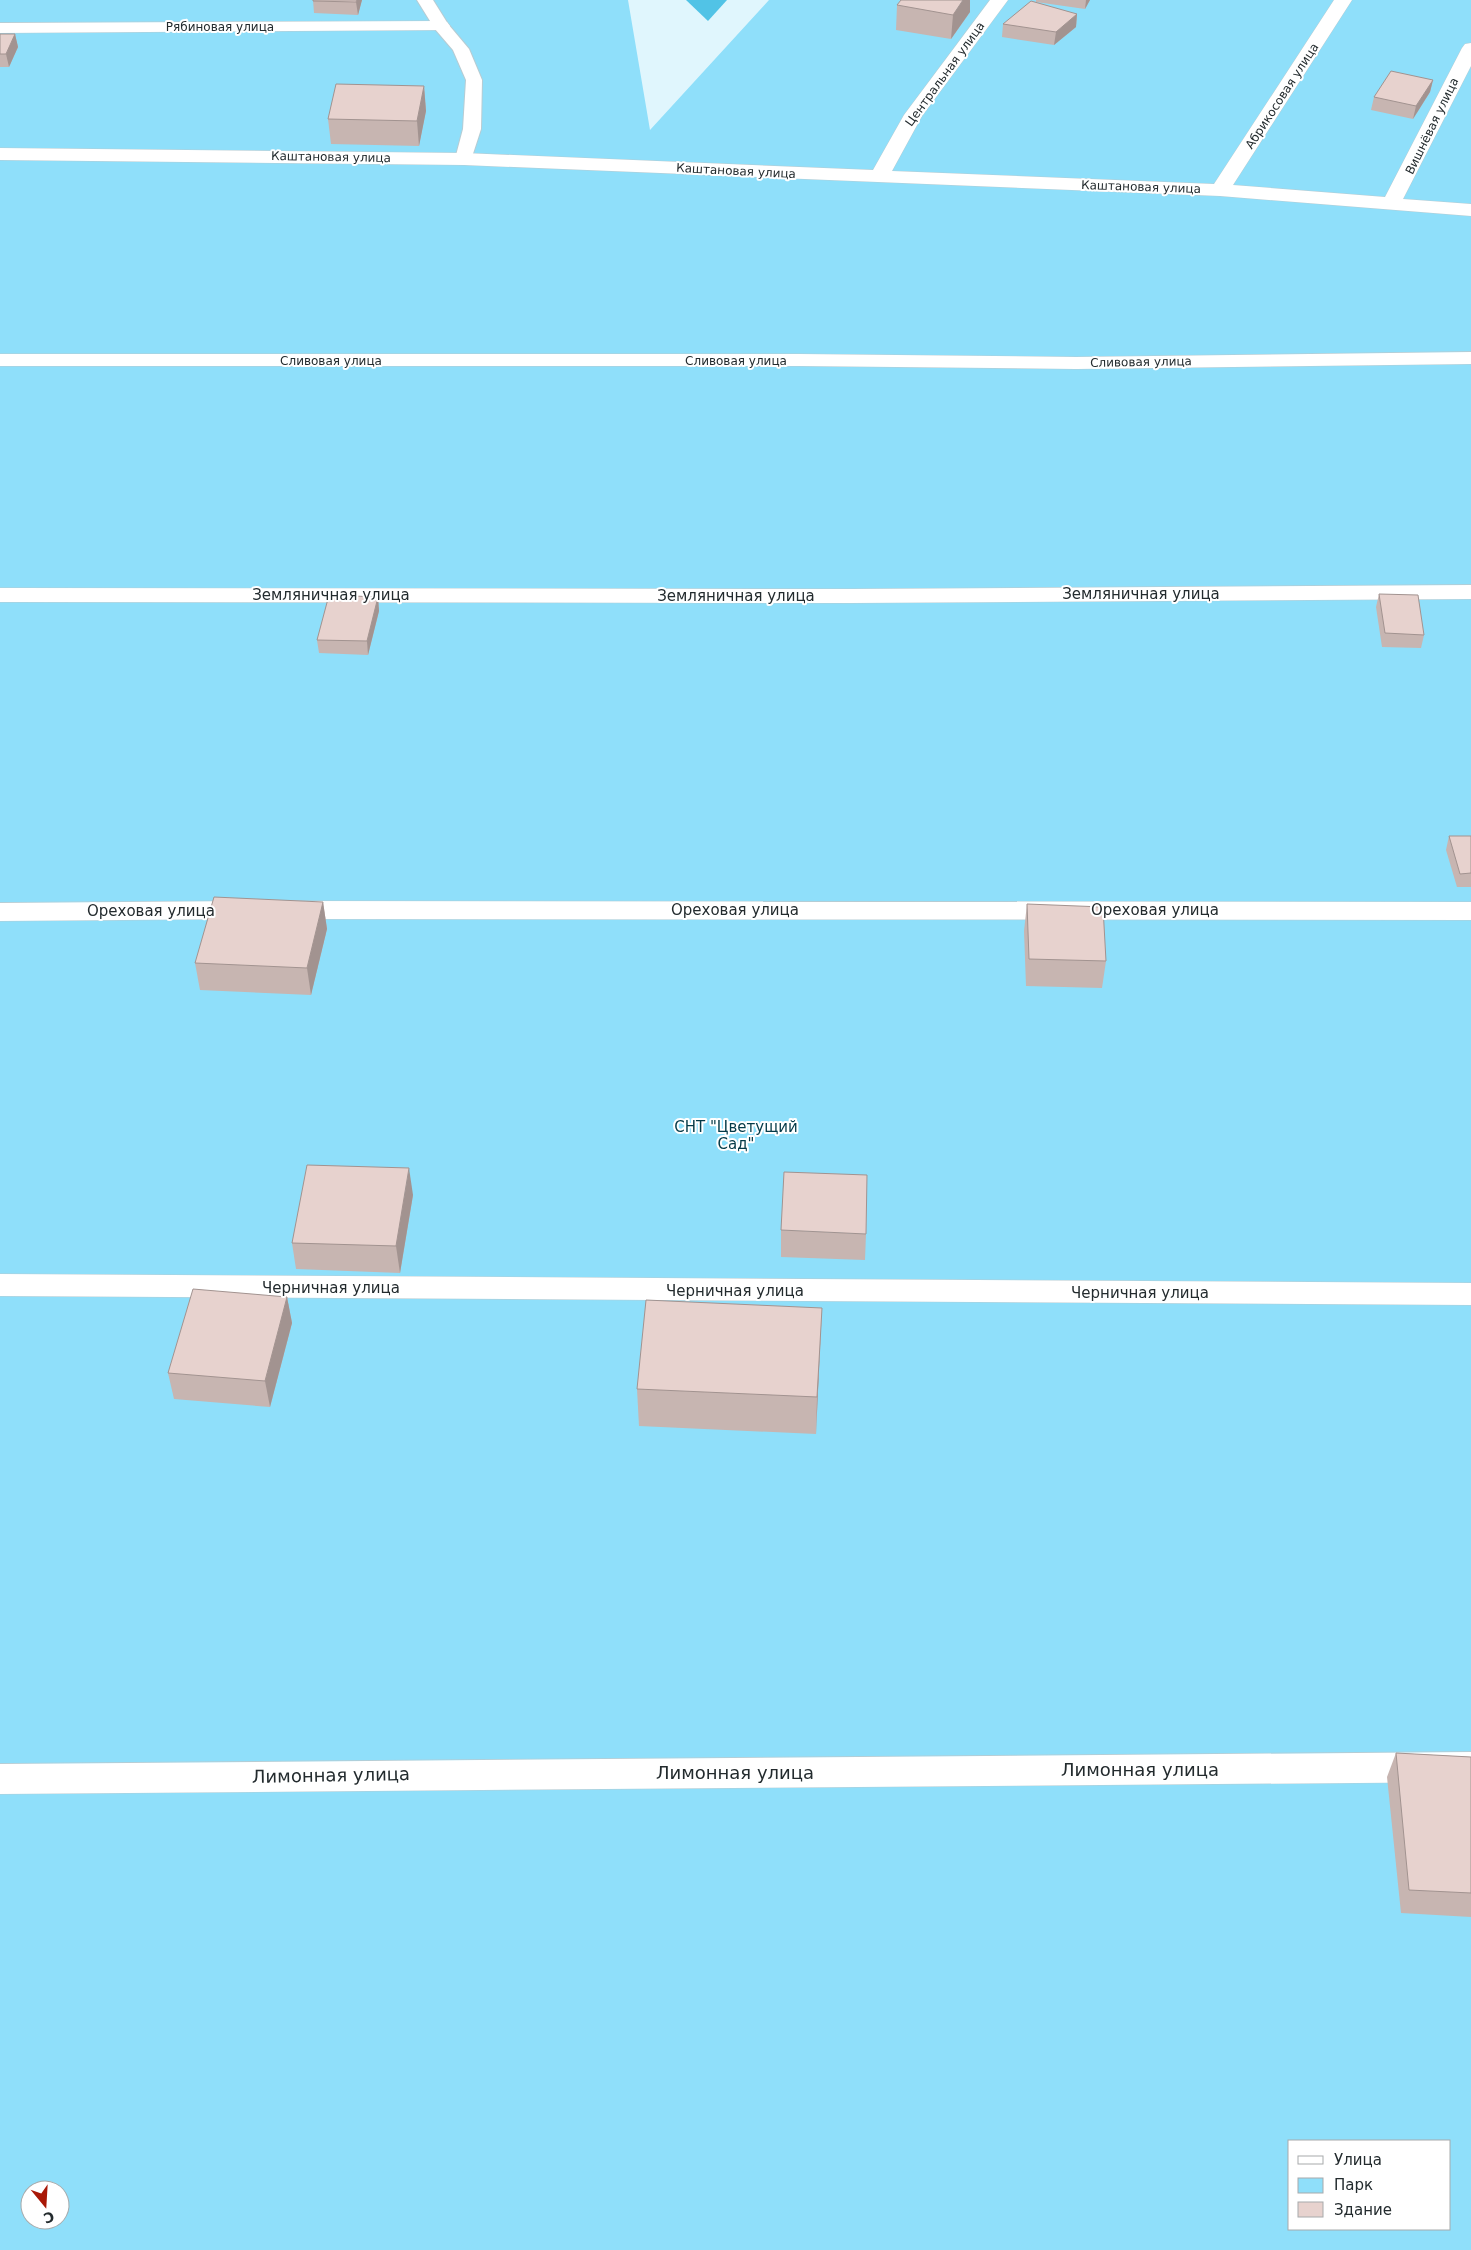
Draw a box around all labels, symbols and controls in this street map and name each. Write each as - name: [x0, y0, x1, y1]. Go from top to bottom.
- street label: Центральная улица: [902, 19, 988, 129]
- street label: Рябиновая улица: [166, 20, 274, 34]
- street label: Абрикосовая улица: [1243, 41, 1321, 151]
- street label: Вишнёвая улица: [1403, 75, 1461, 177]
- street label: Каштановая улица: [271, 149, 391, 165]
- street label: Каштановая улица: [676, 161, 796, 181]
- street label: Каштановая улица: [1081, 178, 1201, 196]
- street label: Сливовая улица: [280, 354, 382, 368]
- street label: Сливовая улица: [685, 354, 787, 368]
- street label: Сливовая улица: [1090, 354, 1192, 370]
- street label: Земляничная улица: [1062, 585, 1220, 603]
- street label: Земляничная улица: [252, 586, 410, 604]
- street label: Земляничная улица: [657, 587, 815, 605]
- street label: Ореховая улица: [671, 901, 799, 919]
- street label: Ореховая улица: [1091, 901, 1219, 919]
- street label: Ореховая улица: [87, 902, 215, 920]
- park label: СНТ "Цветущий Сад": [674, 1118, 798, 1153]
- street label: Черничная улица: [262, 1279, 400, 1297]
- street label: Черничная улица: [666, 1282, 804, 1300]
- street label: Черничная улица: [1071, 1284, 1209, 1302]
- street label: Лимонная улица: [1061, 1759, 1219, 1780]
- street label: Лимонная улица: [656, 1762, 814, 1783]
- street label: Лимонная улица: [252, 1763, 410, 1787]
- legend: [1288, 2140, 1451, 2230]
- text: Улица: [1334, 2151, 1382, 2169]
- text: Парк: [1334, 2176, 1373, 2194]
- north arrow: [20, 2180, 70, 2230]
- text: Здание: [1334, 2201, 1392, 2219]
- text: С: [42, 2208, 56, 2227]

